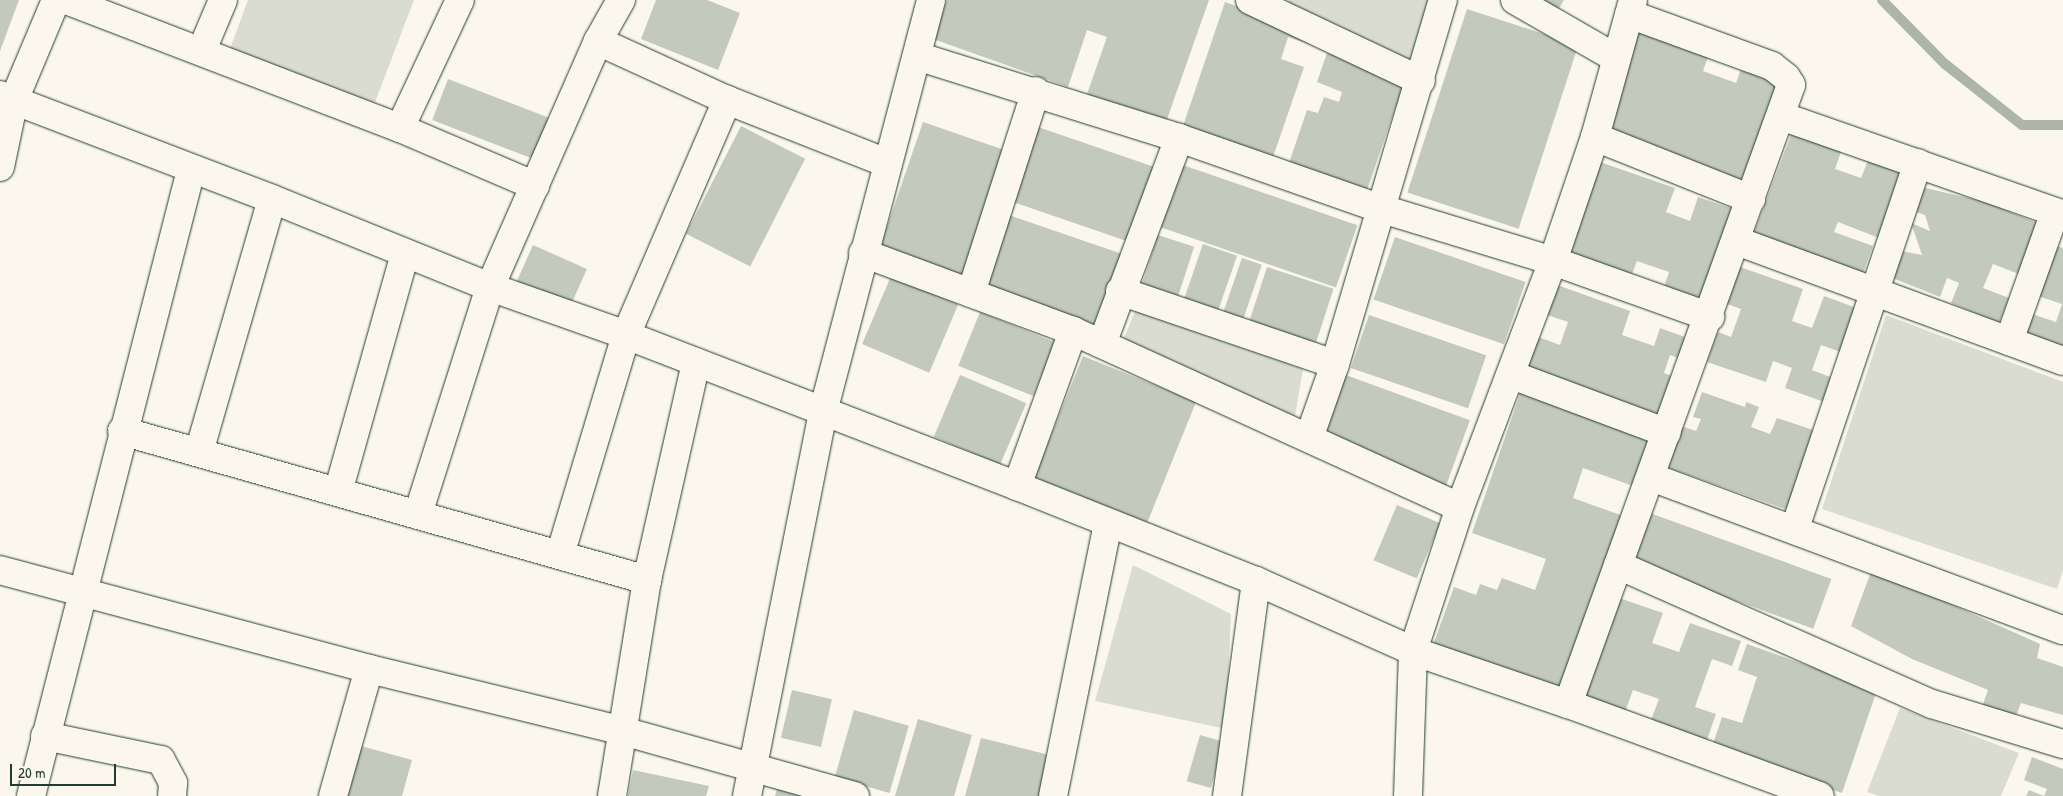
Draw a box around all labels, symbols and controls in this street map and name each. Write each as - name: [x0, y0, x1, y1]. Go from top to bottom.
- scale bar: [12, 754, 119, 786]
- text: 20 m: [18, 762, 45, 783]

